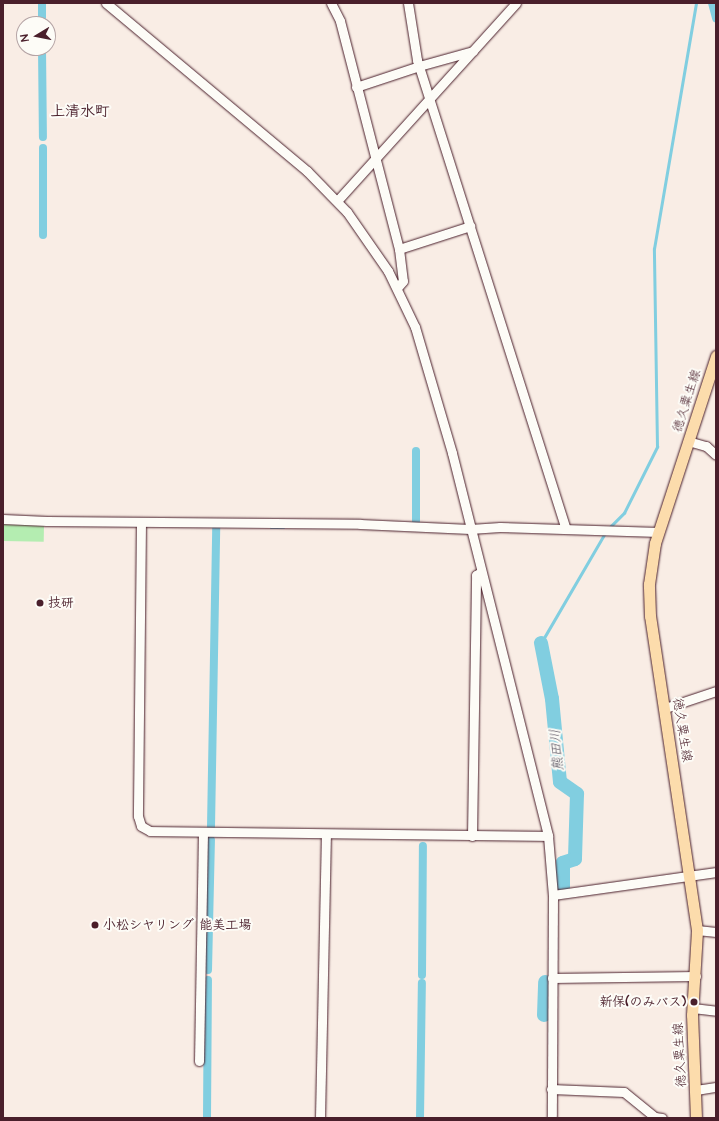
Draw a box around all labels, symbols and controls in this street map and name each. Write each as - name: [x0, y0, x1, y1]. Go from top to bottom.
- north arrow: [16, 16, 56, 56]
- text: N: [17, 33, 33, 43]
- district label: 上清水町: [50, 103, 110, 121]
- street label: 徳久粟生線: [670, 368, 704, 434]
- place label: 技研: [48, 595, 74, 611]
- marker: 技研: [35, 598, 45, 608]
- street label: 徳久粟生線: [669, 697, 695, 763]
- water label: 熊田川: [547, 728, 567, 772]
- place label: 小松シヤリング 能美工場: [103, 917, 251, 933]
- marker: 小松シヤリング 能美工場: [90, 920, 100, 930]
- place label: 新保(のみバス): [600, 994, 686, 1010]
- marker: 新保(のみバス): [689, 997, 699, 1007]
- street label: 徳久粟生線: [671, 1022, 689, 1088]

